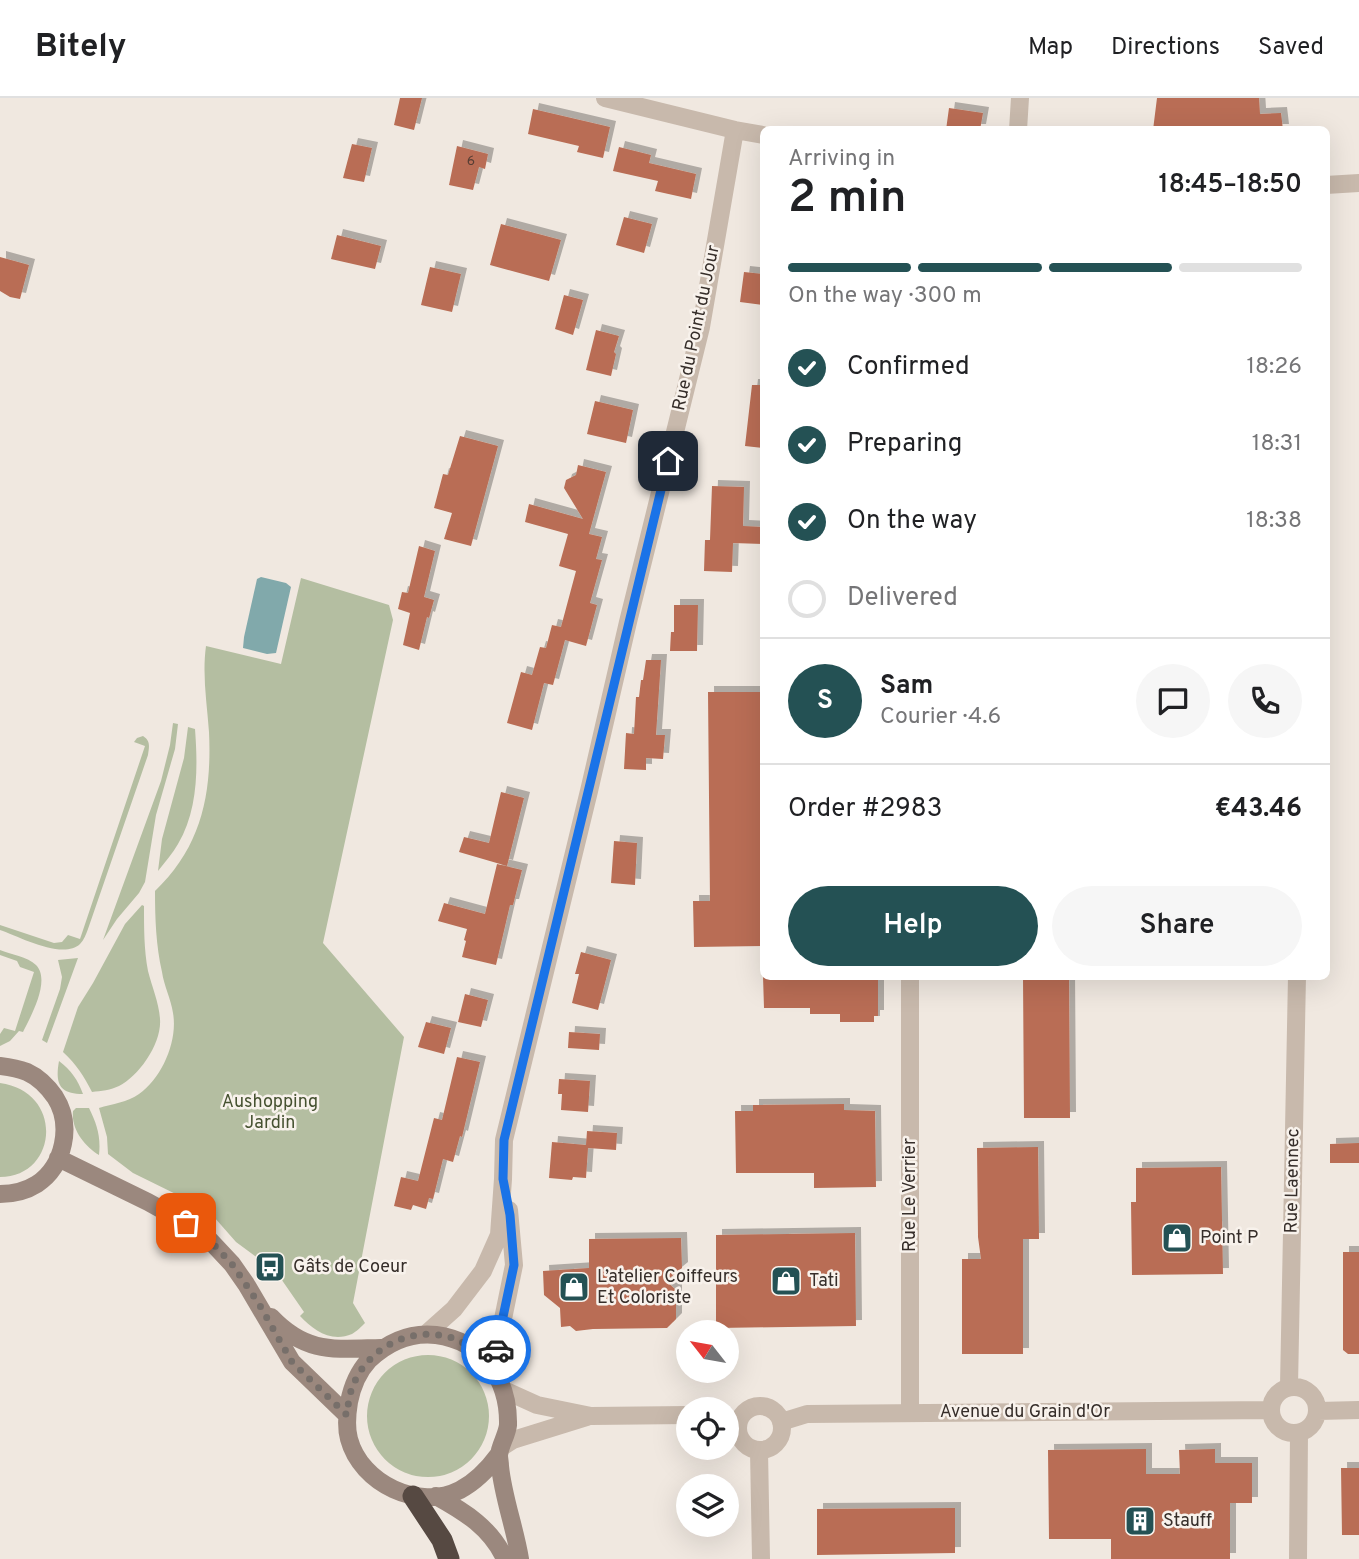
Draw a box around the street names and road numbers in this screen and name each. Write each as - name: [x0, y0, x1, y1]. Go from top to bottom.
- street label: Rue du Point du Jour: [668, 243, 726, 413]
- street label: Rue Laennec: [1281, 1128, 1305, 1234]
- street label: Rue Le Verrier: [899, 1138, 922, 1252]
- street label: Avenue du Grain d'Or: [940, 1401, 1110, 1424]

